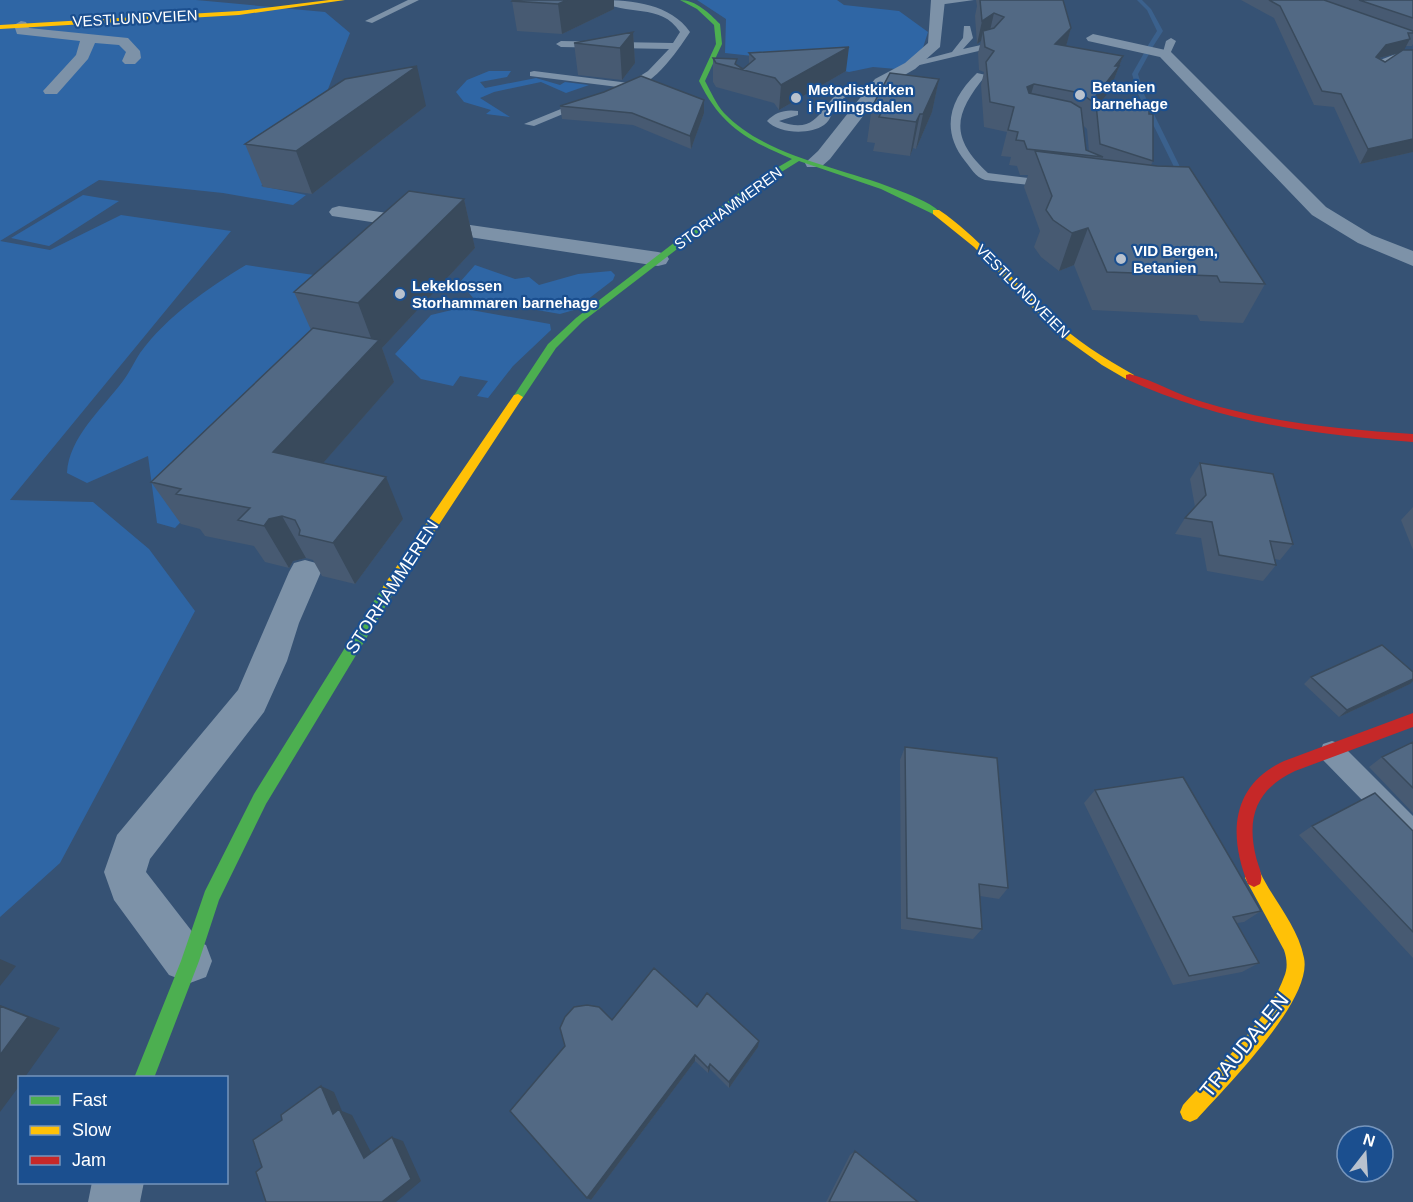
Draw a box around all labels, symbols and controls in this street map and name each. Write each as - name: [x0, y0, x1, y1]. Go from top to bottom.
- street label: VESTLUNDVEIEN: [72, 6, 198, 30]
- place label: Betanien barnehage: [1092, 78, 1168, 112]
- place label: Metodistkirken i Fyllingsdalen: [808, 81, 914, 115]
- marker: Betanien barnehage: [1073, 88, 1087, 102]
- marker: Metodistkirken i Fyllingsdalen: [789, 91, 803, 105]
- street label: STORHAMMEREN: [671, 163, 785, 253]
- street label: VESTLUNDVEIEN: [973, 241, 1073, 341]
- place label: VID Bergen, Betanien: [1133, 242, 1218, 276]
- marker: VID Bergen, Betanien: [1114, 252, 1128, 266]
- place label: Lekeklossen Storhammaren barnehage: [412, 277, 598, 311]
- marker: Lekeklossen Storhammaren barnehage: [393, 287, 407, 301]
- street label: STORHAMMEREN: [341, 517, 443, 657]
- street label: TRAUDALEN: [1195, 988, 1293, 1102]
- legend: [18, 1076, 228, 1184]
- text: Fast: [72, 1090, 107, 1110]
- text: Slow: [72, 1120, 112, 1140]
- north arrow: [1335, 1124, 1395, 1184]
- text: N: [1361, 1130, 1377, 1150]
- text: Jam: [72, 1150, 106, 1170]

